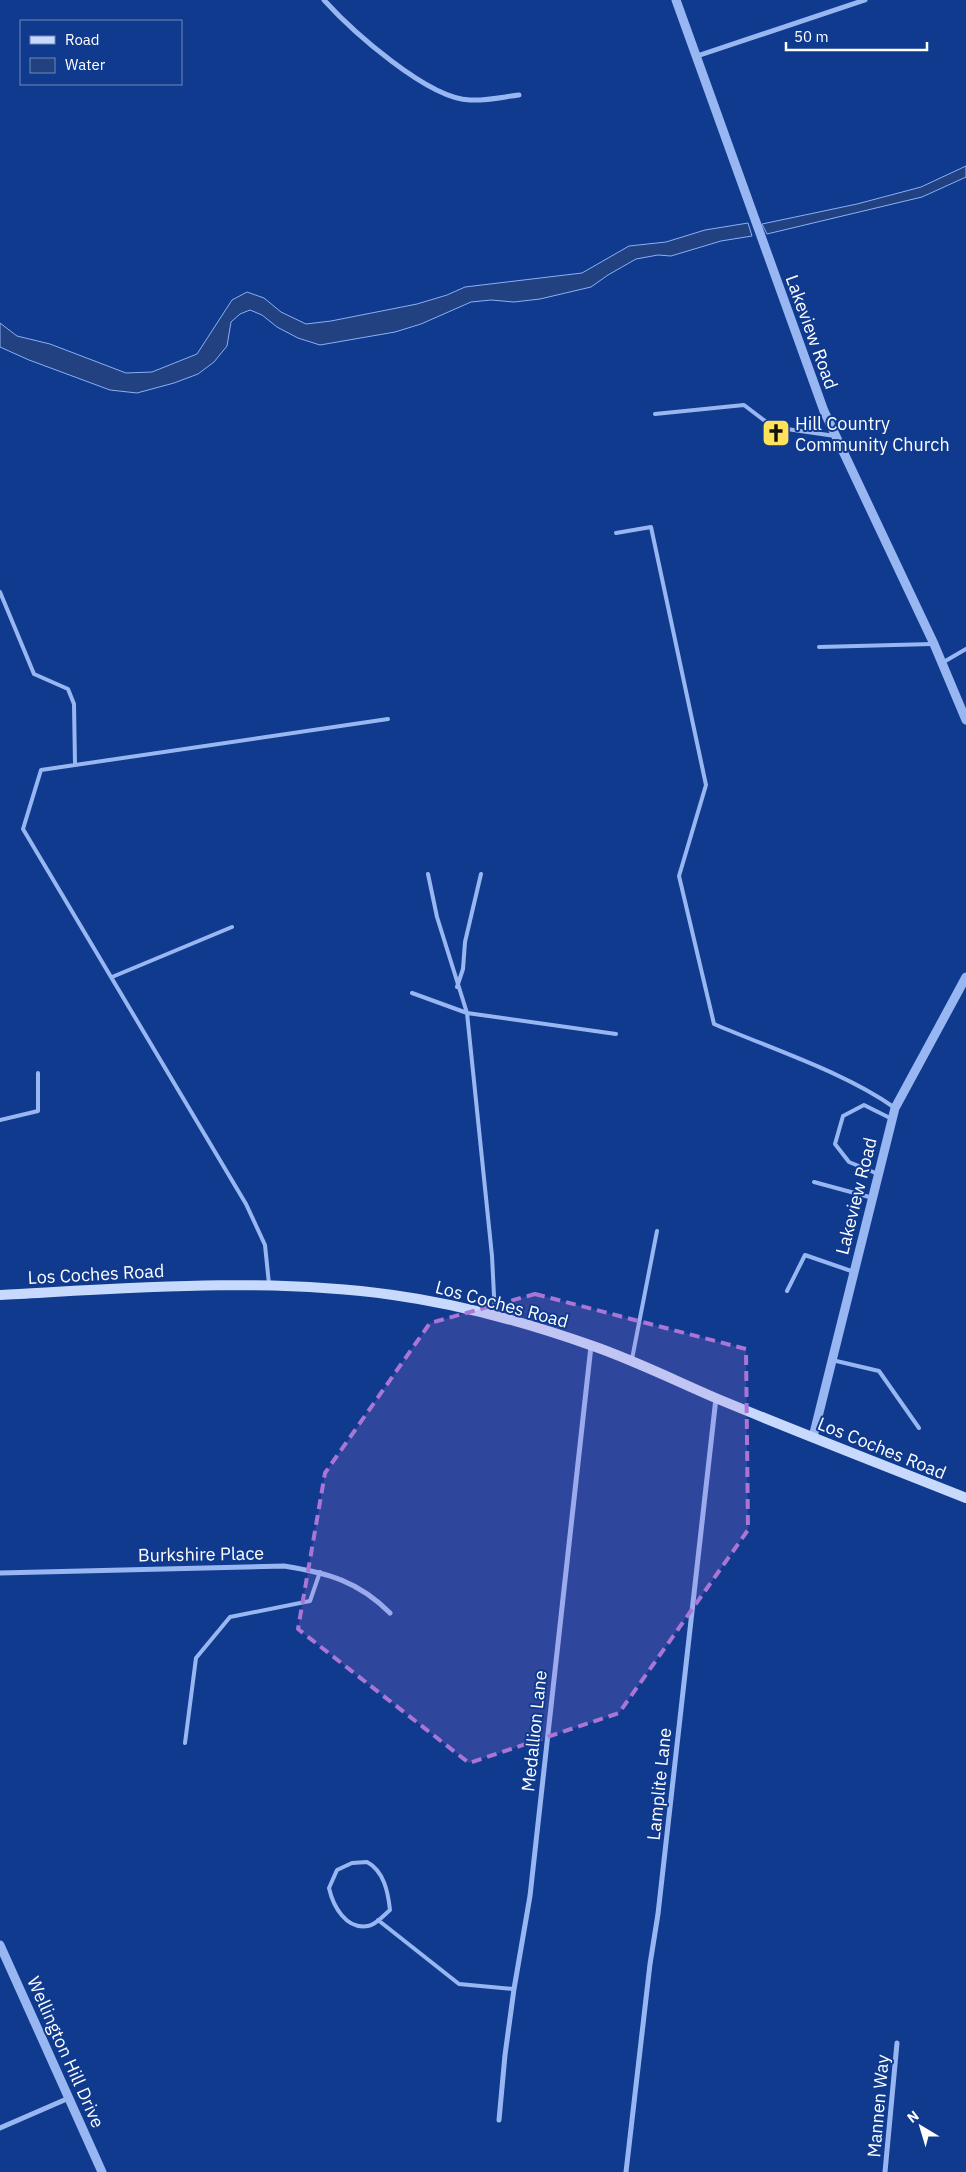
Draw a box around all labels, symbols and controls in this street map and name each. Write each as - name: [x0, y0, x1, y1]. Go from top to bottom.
- legend: [20, 20, 182, 85]
- scale bar: [786, 20, 927, 52]
- text: 50 m: [794, 27, 829, 46]
- text: Road: [65, 30, 100, 49]
- text: Water: [65, 55, 106, 74]
- street label: Lakeview Road: [781, 272, 843, 392]
- place label: Hill Country Community Church: [795, 412, 950, 456]
- church icon: Hill Country Community Church: [761, 418, 791, 448]
- street label: Lakeview Road: [830, 1135, 882, 1257]
- street label: Los Coches Road: [27, 1259, 165, 1289]
- street label: Los Coches Road: [433, 1275, 571, 1333]
- street label: Los Coches Road: [814, 1412, 950, 1484]
- street label: Burkshire Place: [138, 1541, 264, 1567]
- street label: Medallion Lane: [516, 1669, 552, 1793]
- street label: Lamplite Lane: [642, 1726, 676, 1842]
- street label: Wellington Hill Drive: [22, 1973, 110, 2131]
- street label: Mannen Way: [862, 2053, 894, 2159]
- north arrow: [896, 2102, 946, 2152]
- text: N: [903, 2107, 923, 2127]

